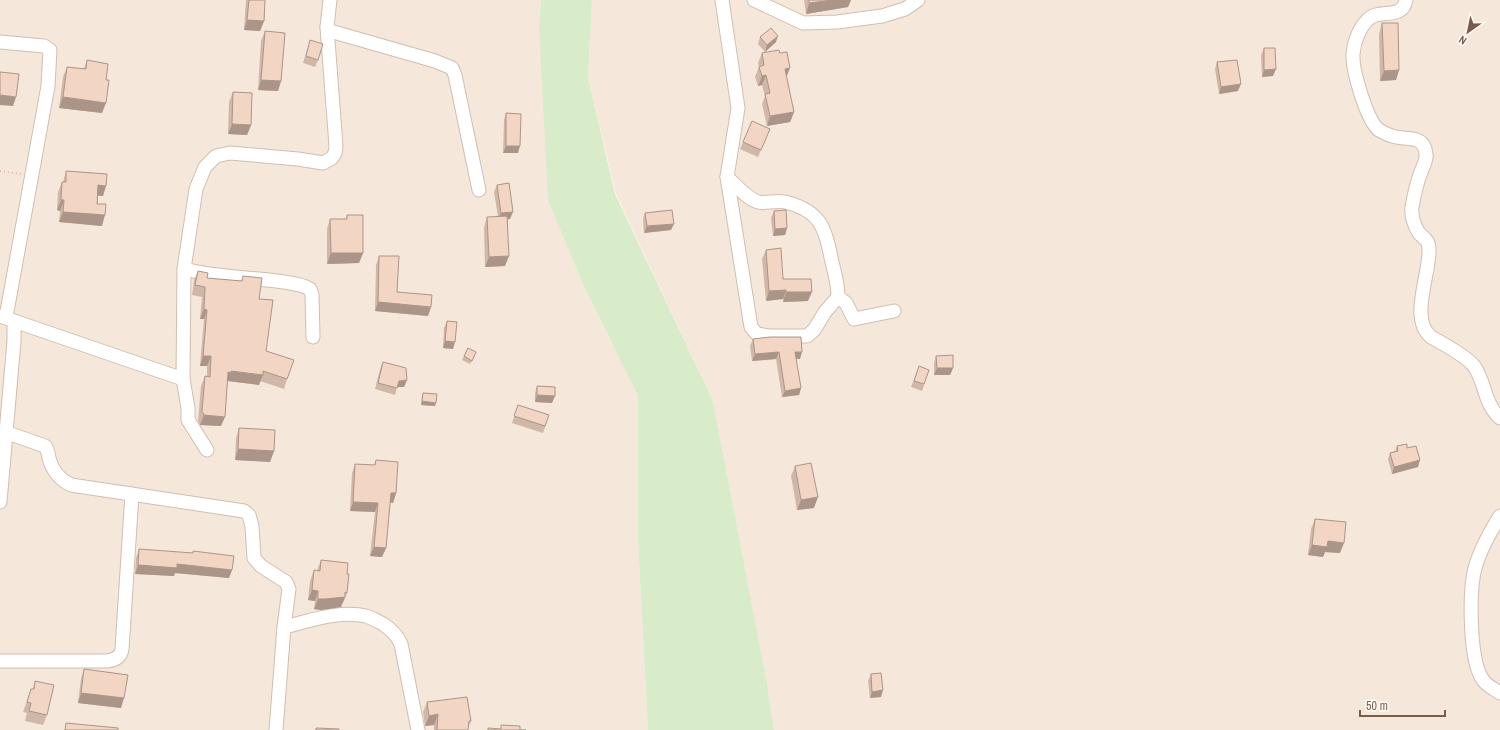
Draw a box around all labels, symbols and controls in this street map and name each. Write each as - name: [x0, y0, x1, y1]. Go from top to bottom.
- north arrow: [1448, 12, 1488, 52]
- text: N: [1456, 33, 1469, 48]
- scale bar: [1360, 692, 1445, 718]
- text: 50 m: [1366, 698, 1388, 714]

